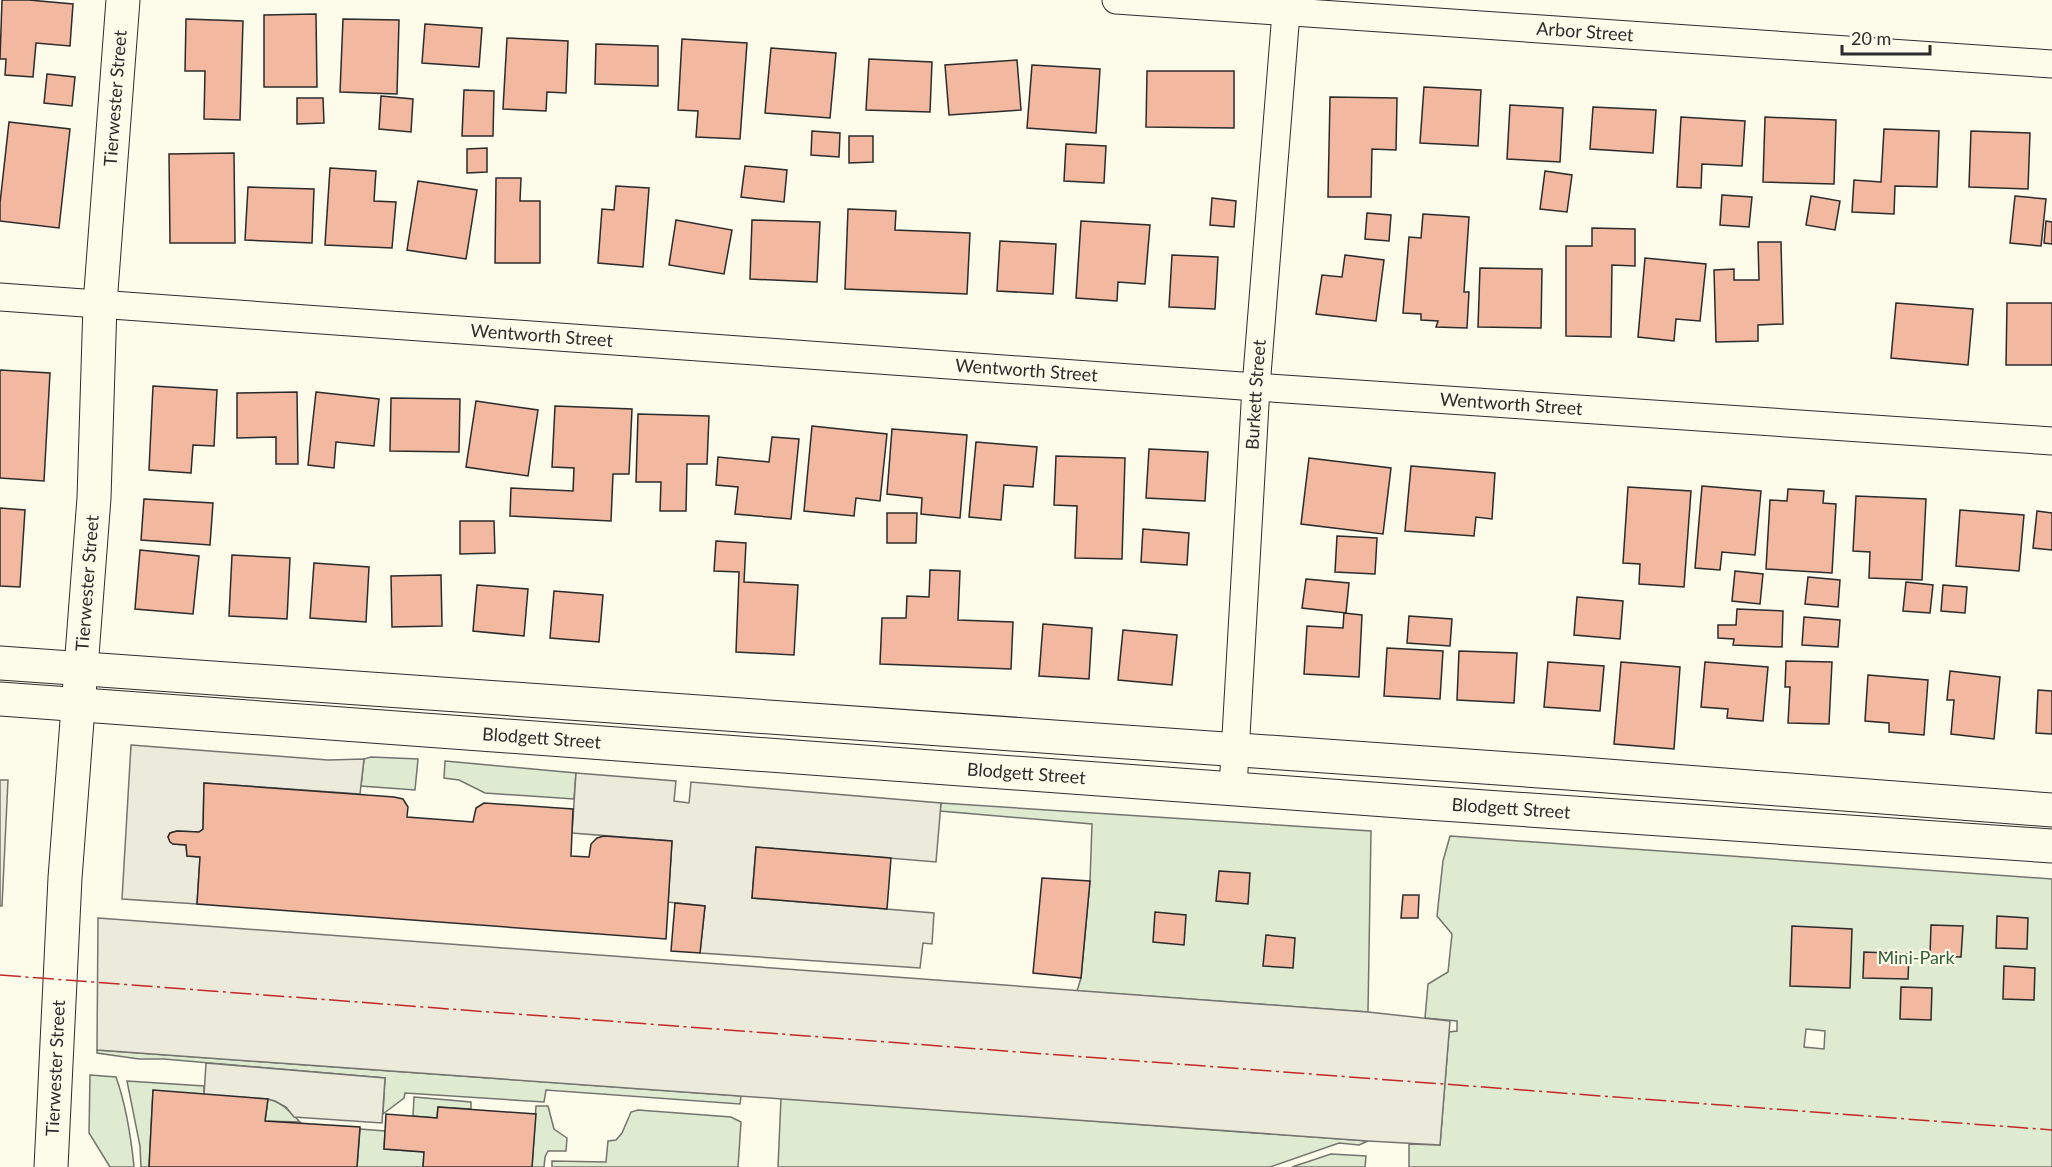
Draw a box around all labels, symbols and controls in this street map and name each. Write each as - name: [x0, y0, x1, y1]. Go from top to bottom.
- street label: Arbor Street: [1536, 17, 1635, 45]
- scale bar: [1842, 18, 1930, 56]
- text: 20 m: [1851, 27, 1891, 49]
- street label: Tierwester Street: [98, 29, 131, 167]
- street label: Wentworth Street: [470, 319, 614, 351]
- street label: Burkett Street: [1240, 338, 1270, 450]
- street label: Wentworth Street: [954, 353, 1099, 386]
- street label: Wentworth Street: [1439, 388, 1584, 419]
- street label: Tierwester Street: [70, 514, 103, 652]
- street label: Blodgett Street: [481, 722, 602, 753]
- street label: Blodgett Street: [966, 758, 1087, 788]
- street label: Blodgett Street: [1451, 793, 1572, 823]
- park label: Mini-Park: [1877, 946, 1955, 968]
- street label: Tierwester Street: [41, 999, 69, 1137]

